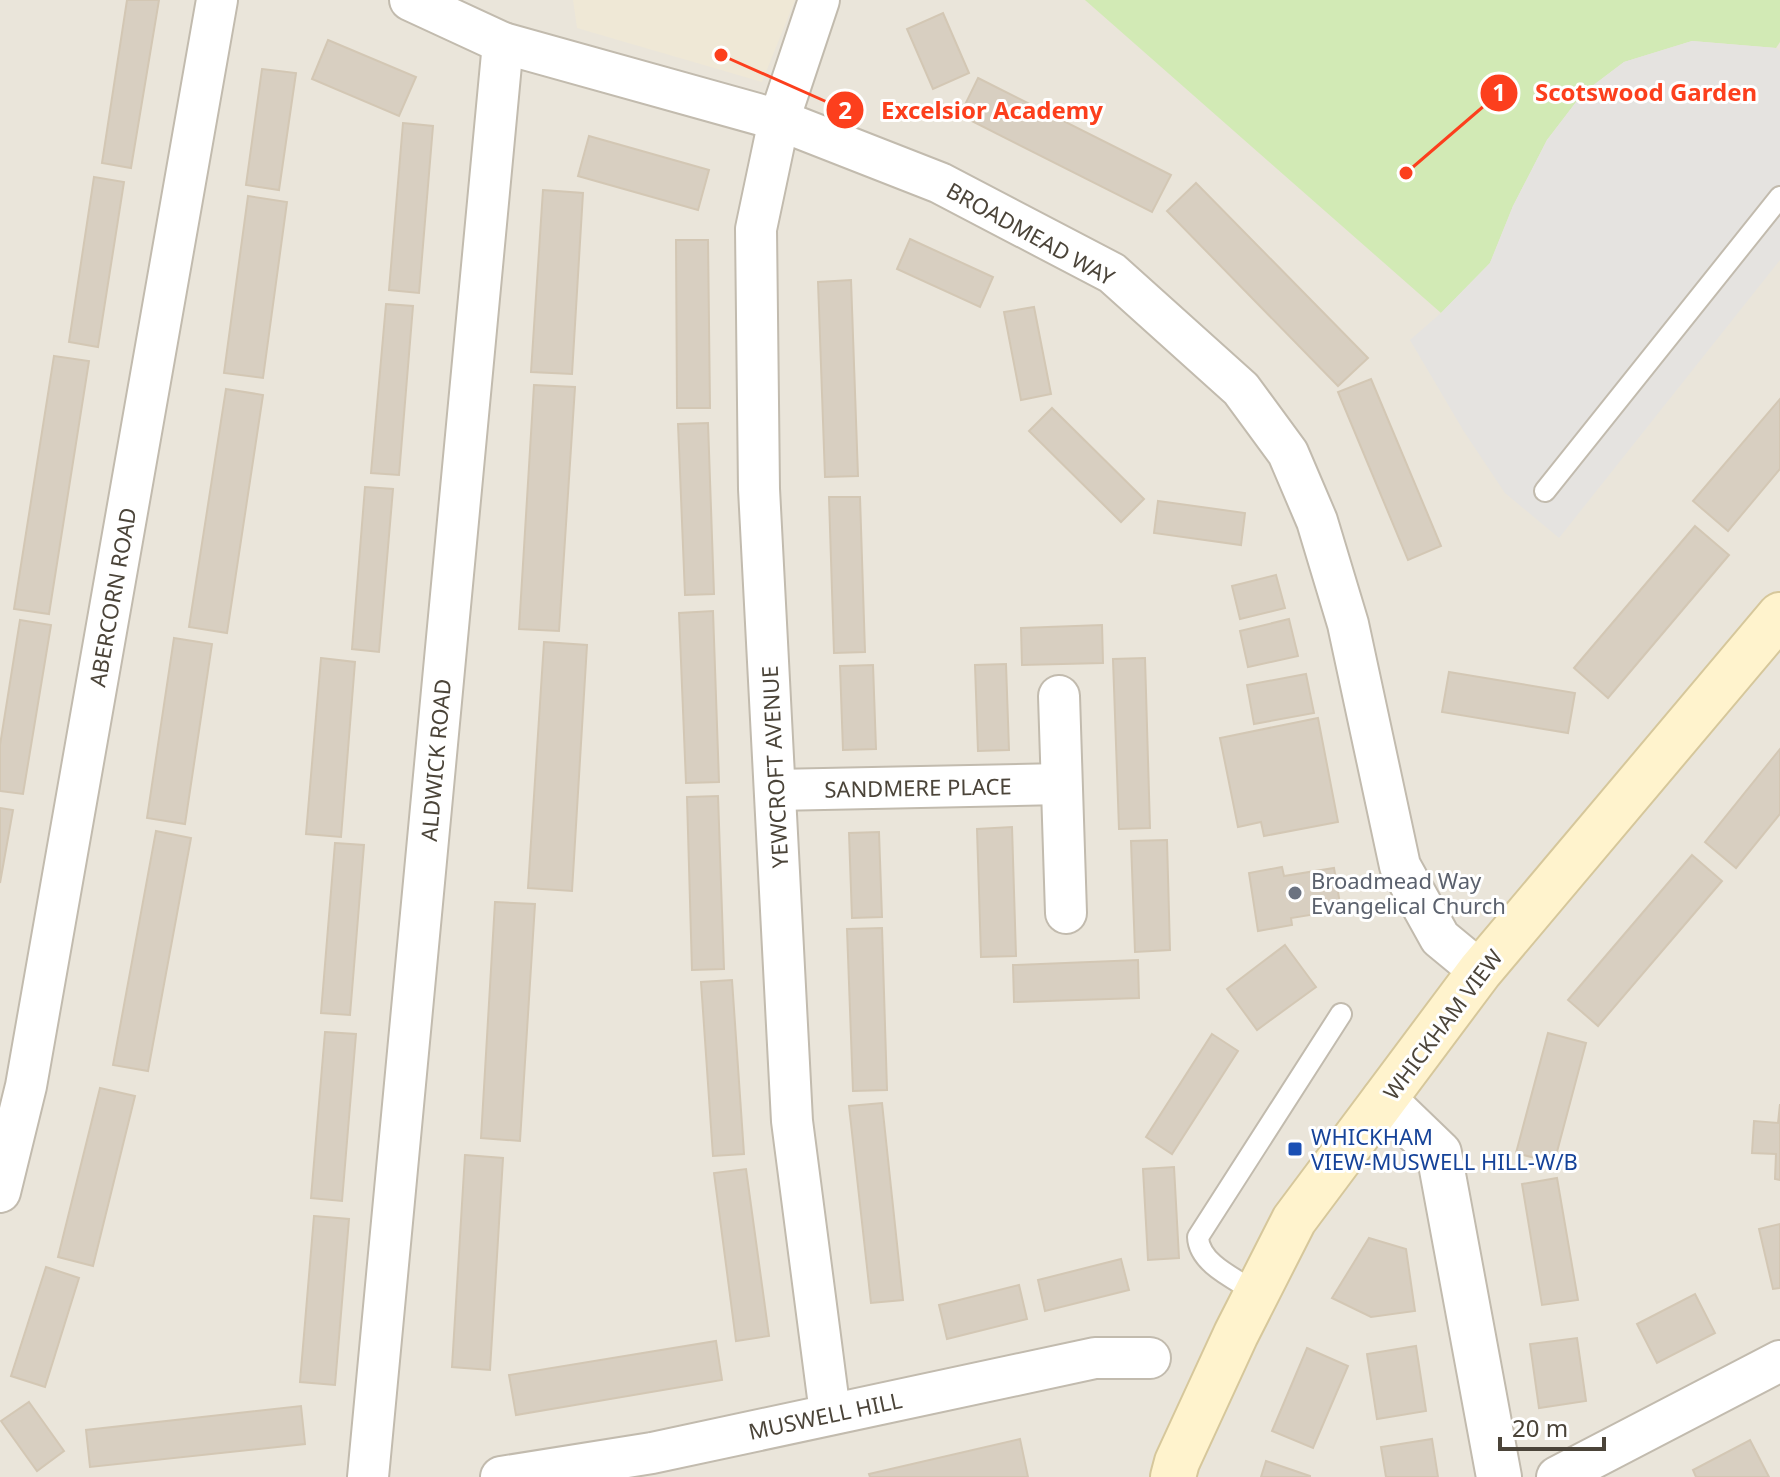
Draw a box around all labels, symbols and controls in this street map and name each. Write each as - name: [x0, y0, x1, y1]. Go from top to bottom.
- callout: Scotswood Garden: [1479, 69, 1773, 117]
- text: 1: [1492, 75, 1506, 108]
- text: Scotswood Garden: [1535, 75, 1757, 108]
- callout: Excelsior Academy: [825, 86, 1119, 134]
- text: 2: [838, 93, 852, 126]
- text: Excelsior Academy: [881, 93, 1103, 126]
- street label: BROADMEAD WAY: [942, 174, 1121, 292]
- street label: ABERCORN ROAD: [81, 505, 143, 689]
- street label: YEWCROFT AVENUE: [754, 665, 794, 869]
- street label: ALDWICK ROAD: [413, 677, 457, 843]
- street label: SANDMERE PLACE: [824, 770, 1012, 804]
- place label: Broadmead Way Evangelical Church: [1311, 865, 1506, 920]
- marker: Broadmead Way Evangelical Church: [1286, 884, 1304, 902]
- street label: WHICKHAM VIEW: [1376, 942, 1509, 1105]
- place label: WHICKHAM VIEW-MUSWELL HILL-W/B: [1311, 1121, 1578, 1176]
- marker: WHICKHAM VIEW-MUSWELL HILL-W/B: [1286, 1140, 1304, 1158]
- street label: MUSWELL HILL: [745, 1384, 905, 1446]
- scale bar: [1500, 1401, 1604, 1451]
- text: 20 m: [1512, 1411, 1568, 1444]

